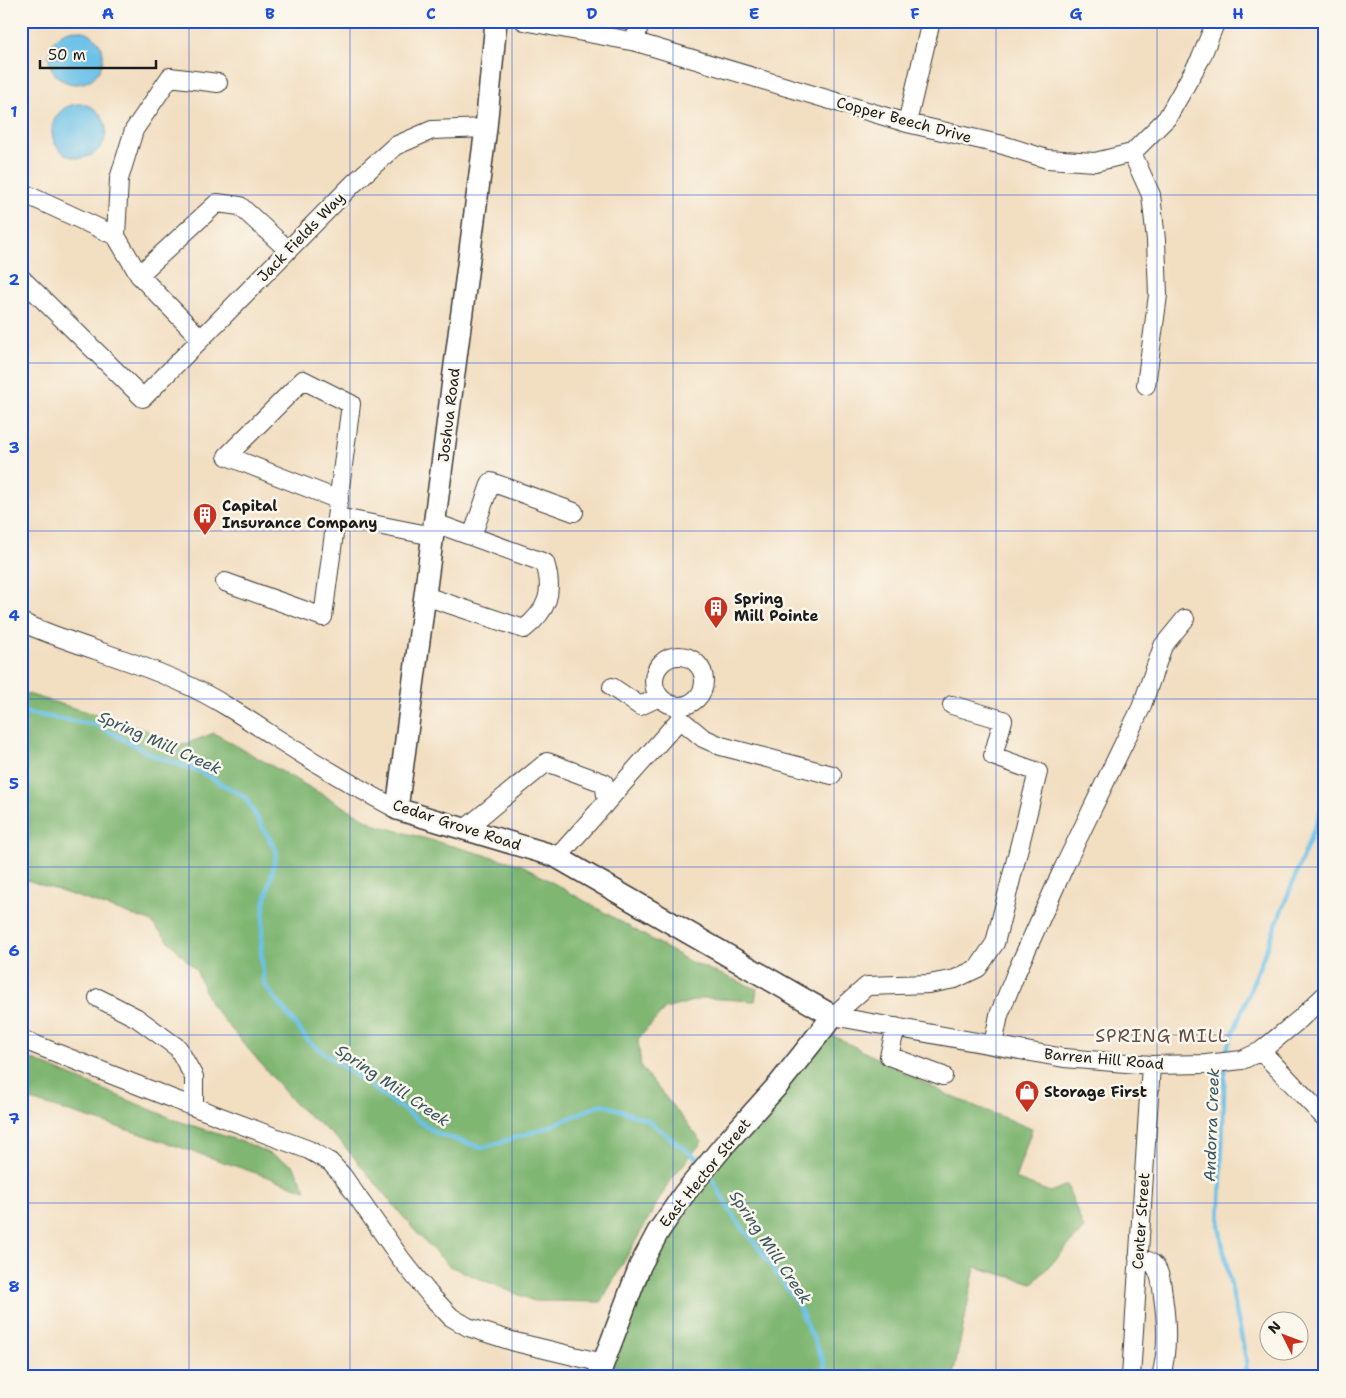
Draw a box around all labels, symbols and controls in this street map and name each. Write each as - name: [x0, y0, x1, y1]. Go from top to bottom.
- text: A: [102, 3, 114, 24]
- text: B: [265, 3, 275, 24]
- text: C: [426, 3, 436, 24]
- text: D: [586, 3, 598, 24]
- text: E: [749, 3, 759, 24]
- text: F: [910, 3, 920, 24]
- text: G: [1070, 3, 1083, 24]
- text: H: [1232, 3, 1244, 24]
- scale bar: [40, 38, 156, 70]
- text: 50 m: [48, 45, 86, 65]
- street label: Copper Beech Drive: [834, 92, 974, 148]
- text: 1: [10, 101, 18, 122]
- street label: Jack Fields Way: [253, 188, 349, 286]
- text: 2: [8, 269, 20, 290]
- street label: Joshua Road: [433, 366, 465, 463]
- text: 3: [8, 437, 20, 458]
- place label: Capital Insurance Company: [222, 496, 377, 533]
- building icon: Capital Insurance Company: [192, 502, 218, 536]
- place label: Spring Mill Pointe: [734, 589, 818, 626]
- building icon: Spring Mill Pointe: [703, 595, 729, 629]
- text: 4: [8, 605, 20, 626]
- water label: Spring Mill Creek: [95, 706, 225, 779]
- text: 5: [9, 773, 19, 794]
- street label: Cedar Grove Road: [390, 795, 524, 855]
- text: 6: [8, 940, 20, 961]
- district label: SPRING MILL: [1095, 1024, 1229, 1048]
- water label: Spring Mill Creek: [332, 1040, 454, 1131]
- street label: Barren Hill Road: [1043, 1044, 1165, 1074]
- water label: Andorra Creek: [1199, 1068, 1224, 1182]
- shop icon: Storage First: [1014, 1079, 1040, 1113]
- place label: Storage First: [1044, 1082, 1147, 1102]
- text: 7: [8, 1108, 20, 1129]
- street label: East Hector Street: [655, 1114, 755, 1232]
- street label: Center Street: [1128, 1172, 1154, 1270]
- water label: Spring Mill Creek: [725, 1186, 816, 1308]
- text: 8: [8, 1276, 20, 1297]
- north arrow: [1258, 1310, 1308, 1360]
- text: N: [1264, 1317, 1285, 1337]

